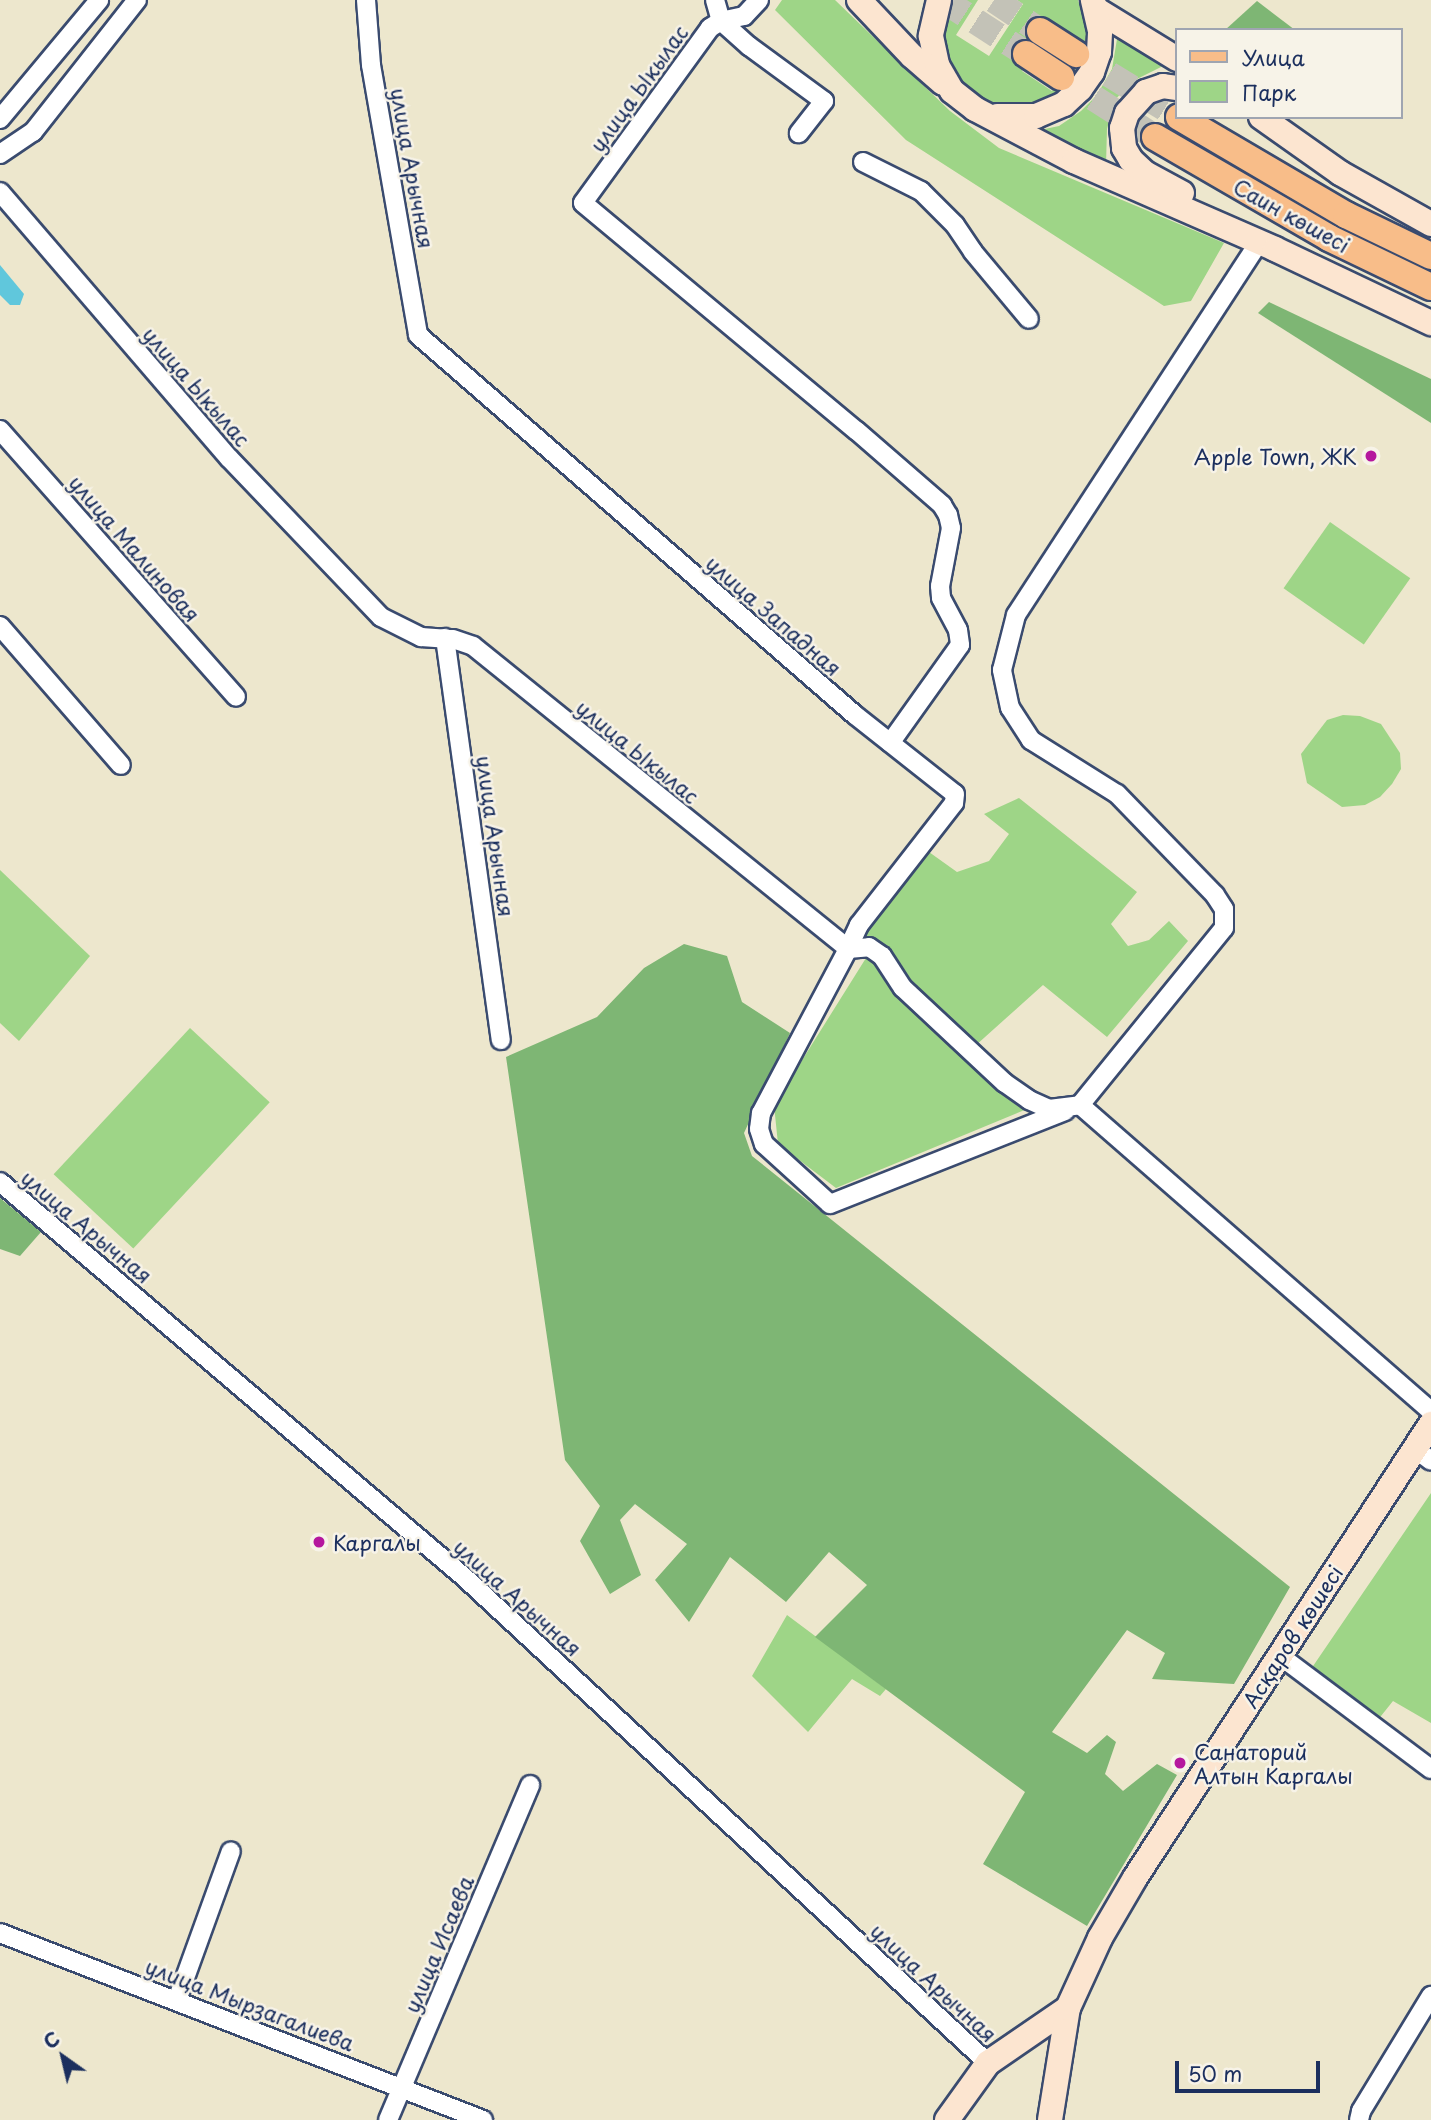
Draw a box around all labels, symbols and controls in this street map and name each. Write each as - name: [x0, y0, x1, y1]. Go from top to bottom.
- street label: улица Ыкылас: [583, 20, 693, 156]
- legend: [1176, 28, 1403, 119]
- text: Улица: [1242, 41, 1305, 73]
- text: Парк: [1242, 76, 1296, 108]
- street label: улица Арычная: [386, 85, 440, 251]
- street label: Саин көшесі: [1229, 172, 1355, 258]
- street label: улица Ыкылас: [138, 321, 256, 451]
- place label: Apple Town, ЖК: [1192, 443, 1357, 469]
- marker: Apple Town, ЖК: [1363, 448, 1379, 464]
- street label: улица Малиновая: [64, 469, 206, 627]
- street label: улица Западная: [701, 550, 847, 680]
- street label: улица Ыкылас: [571, 694, 705, 808]
- street label: улица Арычная: [472, 753, 520, 919]
- street label: улица Арычная: [16, 1164, 158, 1288]
- place label: Каргалы: [333, 1529, 421, 1555]
- street label: улица Арычная: [449, 1533, 587, 1661]
- marker: Каргалы: [311, 1534, 327, 1550]
- street label: Асқаров көшесі: [1236, 1560, 1348, 1712]
- place label: Санаторий Алтын Каргалы: [1194, 1738, 1353, 1788]
- marker: Санаторий Алтын Каргалы: [1172, 1755, 1188, 1771]
- street label: улица Исаева: [398, 1871, 478, 2017]
- street label: улица Арычная: [866, 1917, 1002, 2047]
- street label: улица Мырзагалиева: [142, 1952, 358, 2056]
- north arrow: [28, 2022, 98, 2092]
- text: С: [37, 2024, 65, 2055]
- scale bar: [1179, 2046, 1324, 2090]
- text: 50 m: [1188, 2057, 1242, 2089]

